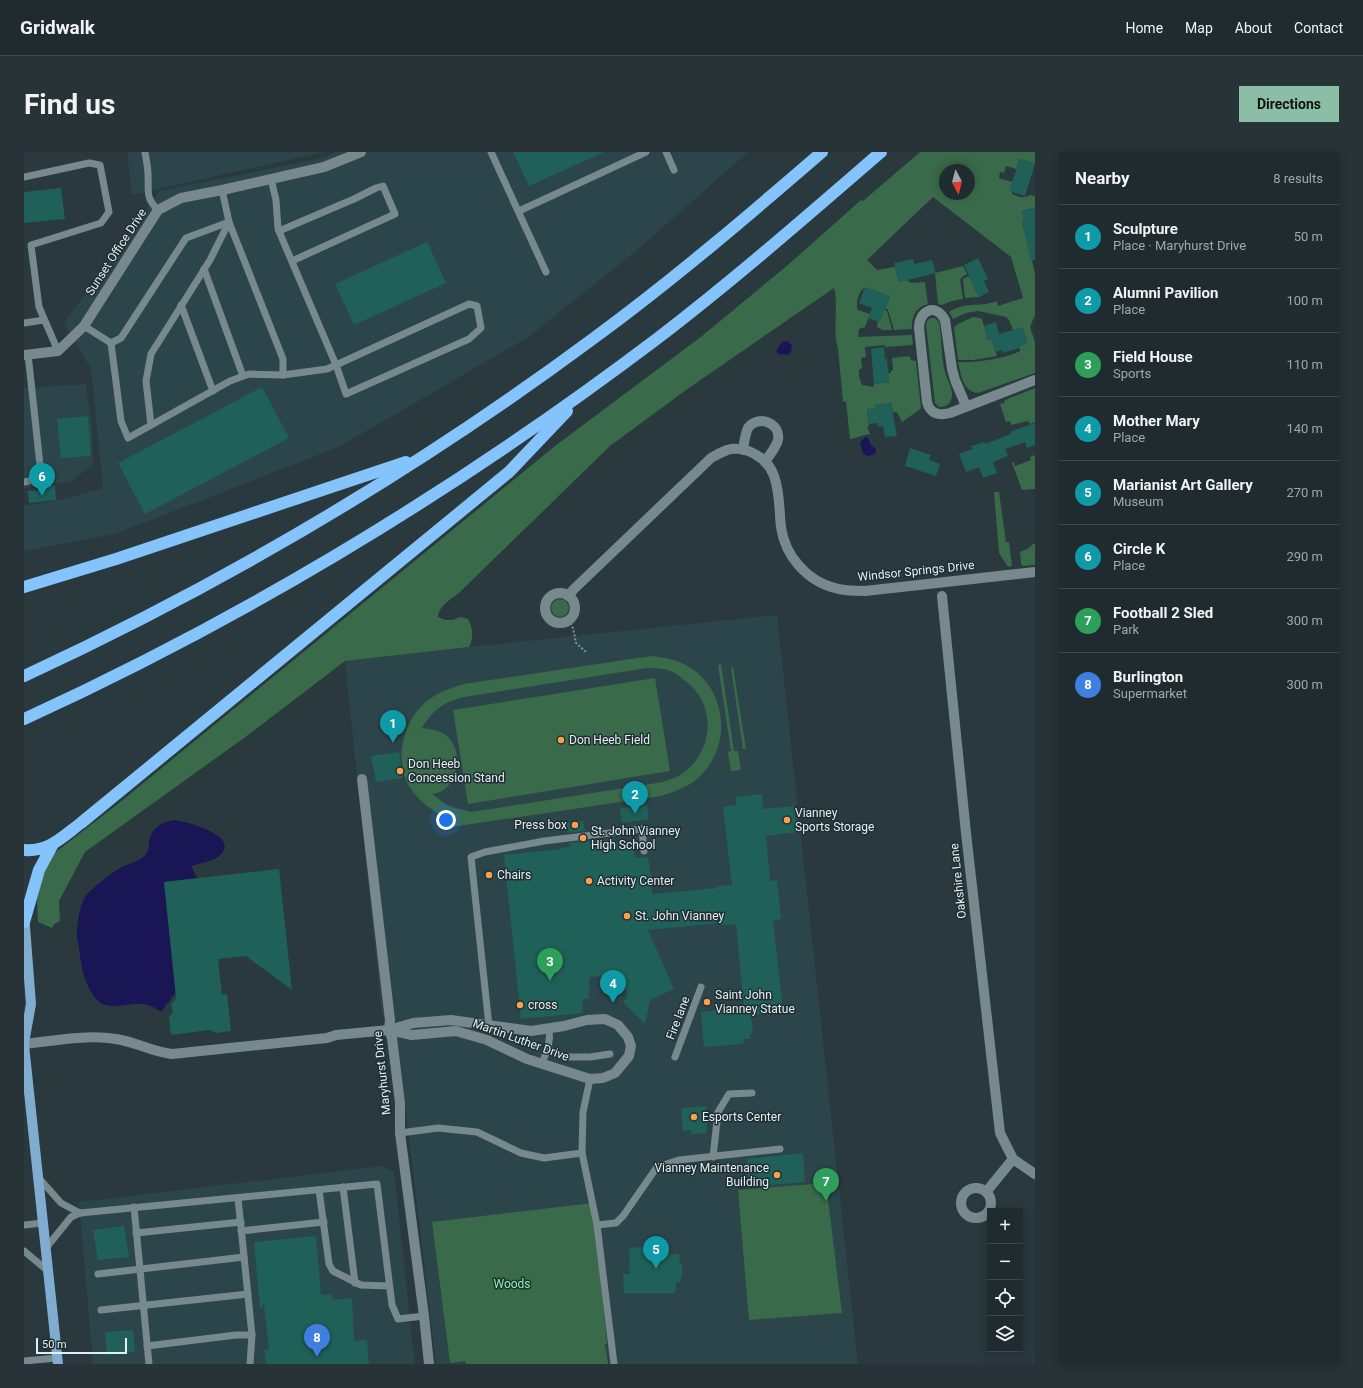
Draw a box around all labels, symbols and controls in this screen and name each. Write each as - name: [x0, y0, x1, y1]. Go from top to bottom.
- text: Gridwalk: [20, 16, 95, 39]
- text: Home: [1125, 20, 1163, 36]
- text: Map: [1185, 20, 1213, 36]
- text: About: [1235, 20, 1272, 36]
- text: Contact: [1294, 20, 1343, 36]
- button: Directions: [1239, 86, 1339, 122]
- text: Find us: [24, 88, 115, 121]
- north arrow: [939, 164, 975, 200]
- text: Nearby: [1075, 168, 1130, 188]
- text: 8 results: [1273, 171, 1323, 186]
- street label: Sunset Office Drive: [83, 206, 149, 298]
- text: Sculpture: [1113, 220, 1178, 238]
- text: 1: [1084, 229, 1092, 244]
- text: 50 m: [1294, 229, 1323, 244]
- text: Place · Maryhurst Drive: [1113, 238, 1246, 253]
- text: Alumni Pavilion: [1113, 284, 1218, 302]
- text: 2: [1084, 293, 1092, 308]
- text: 100 m: [1286, 293, 1323, 308]
- text: Place: [1113, 302, 1145, 317]
- text: Field House: [1113, 348, 1193, 366]
- text: 3: [1084, 357, 1092, 372]
- text: 110 m: [1286, 357, 1323, 372]
- text: Sports: [1113, 366, 1151, 381]
- text: Mother Mary: [1113, 412, 1200, 430]
- text: 4: [1084, 421, 1092, 436]
- text: 140 m: [1286, 421, 1323, 436]
- text: Place: [1113, 430, 1145, 445]
- pin: 6: [29, 463, 55, 496]
- text: Marianist Art Gallery: [1113, 476, 1253, 494]
- text: 5: [1084, 485, 1092, 500]
- text: 270 m: [1286, 485, 1323, 500]
- text: Museum: [1113, 494, 1164, 509]
- text: Circle K: [1113, 540, 1165, 558]
- text: 6: [1084, 549, 1092, 564]
- text: 290 m: [1286, 549, 1323, 564]
- street label: Windsor Springs Drive: [857, 558, 975, 584]
- text: Place: [1113, 558, 1145, 573]
- text: Football 2 Sled: [1113, 604, 1213, 622]
- text: 7: [1084, 613, 1092, 628]
- text: 300 m: [1286, 613, 1323, 628]
- text: Park: [1113, 622, 1139, 637]
- text: Burlington: [1113, 668, 1183, 686]
- text: 8: [1084, 677, 1092, 692]
- text: 300 m: [1286, 677, 1323, 692]
- text: Supermarket: [1113, 686, 1187, 701]
- pin: 1: [380, 710, 406, 743]
- place label: Don Heeb Field: [569, 733, 650, 747]
- marker: Don Heeb Field: [556, 735, 566, 745]
- place label: Don Heeb Concession Stand: [408, 757, 505, 785]
- marker: Don Heeb Concession Stand: [395, 766, 405, 776]
- pin: 2: [622, 781, 648, 814]
- place label: Vianney Sports Storage: [795, 806, 874, 834]
- your location: [436, 810, 456, 830]
- marker: Vianney Sports Storage: [782, 815, 792, 825]
- place label: Press box: [514, 818, 567, 832]
- marker: Press box: [570, 820, 580, 830]
- place label: St. John Vianney High School: [591, 824, 680, 852]
- marker: St. John Vianney High School: [578, 833, 588, 843]
- street label: Oakshire Lane: [947, 843, 969, 919]
- place label: Chairs: [497, 868, 531, 882]
- marker: Chairs: [484, 870, 494, 880]
- place label: Activity Center: [597, 874, 674, 888]
- marker: Activity Center: [584, 876, 594, 886]
- place label: St. John Vianney: [635, 909, 724, 923]
- marker: St. John Vianney: [622, 911, 632, 921]
- pin: 3: [537, 948, 563, 981]
- pin: 4: [600, 970, 626, 1003]
- place label: Saint John Vianney Statue: [715, 988, 795, 1016]
- street label: Fire lane: [663, 994, 693, 1042]
- marker: Saint John Vianney Statue: [702, 997, 712, 1007]
- place label: cross: [528, 998, 557, 1012]
- marker: cross: [515, 1000, 525, 1010]
- street label: Martin Luther Drive: [471, 1016, 571, 1064]
- street label: Maryhurst Drive: [371, 1030, 393, 1116]
- place label: Esports Center: [702, 1110, 781, 1124]
- marker: Esports Center: [689, 1112, 699, 1122]
- place label: Vianney Maintenance Building: [654, 1161, 769, 1189]
- pin: 7: [813, 1168, 839, 1201]
- marker: Vianney Maintenance Building: [772, 1170, 782, 1180]
- map controls: [987, 1208, 1023, 1352]
- button: +: [987, 1208, 1023, 1244]
- pin: 5: [643, 1236, 669, 1269]
- button: −: [987, 1244, 1023, 1280]
- park label: Woods: [493, 1277, 531, 1291]
- button: locate: [987, 1280, 1023, 1316]
- button: layers: [987, 1316, 1023, 1352]
- pin: 8: [304, 1324, 330, 1357]
- scale bar: [36, 1336, 127, 1355]
- text: 50 m: [42, 1338, 67, 1351]

